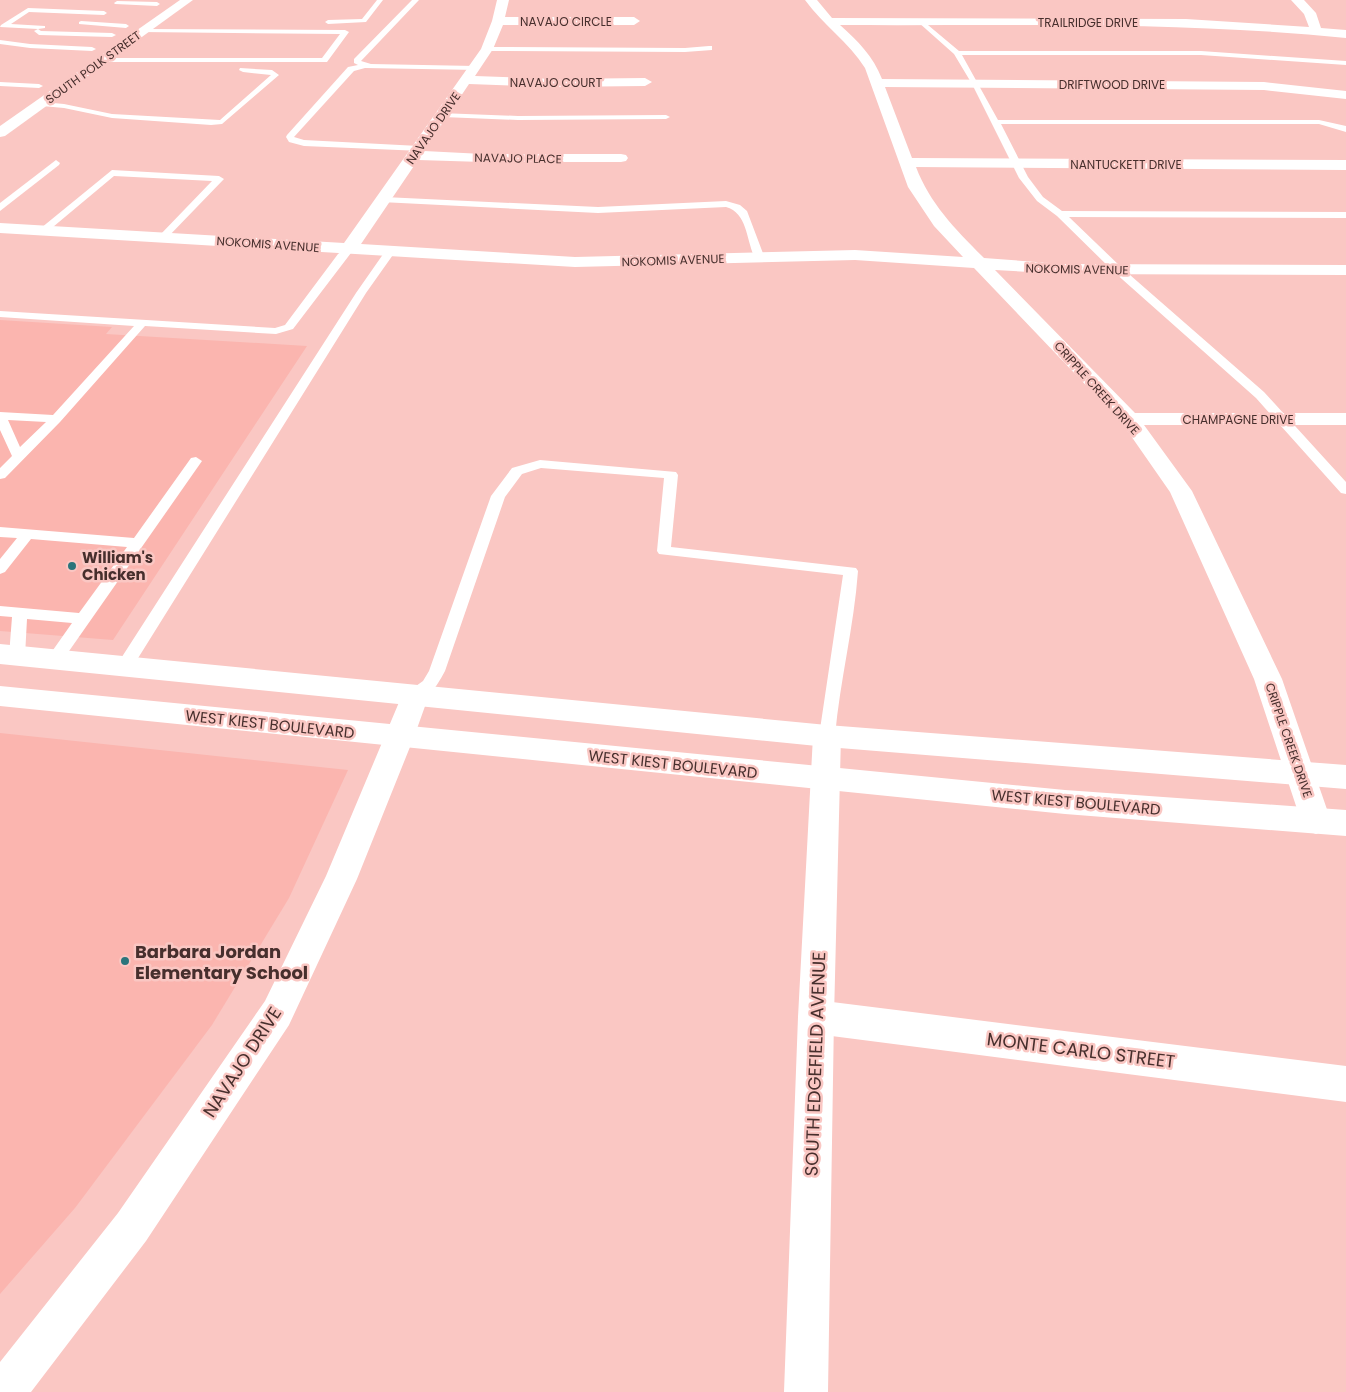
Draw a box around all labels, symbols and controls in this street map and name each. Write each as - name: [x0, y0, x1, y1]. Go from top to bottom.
- street label: NAVAJO CIRCLE: [520, 13, 612, 30]
- street label: TRAILRIDGE DRIVE: [1038, 14, 1138, 31]
- street label: SOUTH POLK STREET: [42, 26, 145, 107]
- street label: NAVAJO COURT: [510, 74, 603, 91]
- street label: DRIFTWOOD DRIVE: [1059, 76, 1165, 93]
- street label: NAVAJO DRIVE: [402, 88, 464, 168]
- street label: NAVAJO PLACE: [474, 149, 562, 167]
- street label: NANTUCKETT DRIVE: [1070, 156, 1182, 173]
- street label: NOKOMIS AVENUE: [216, 232, 320, 256]
- street label: NOKOMIS AVENUE: [621, 250, 725, 270]
- street label: NOKOMIS AVENUE: [1025, 260, 1129, 278]
- street label: CRIPPLE CREEK DRIVE: [1050, 338, 1144, 438]
- street label: CHAMPAGNE DRIVE: [1182, 411, 1294, 428]
- place label: William's Chicken: [82, 547, 153, 585]
- marker: William's Chicken: [66, 560, 78, 572]
- street label: CRIPPLE CREEK DRIVE: [1261, 680, 1317, 800]
- street label: WEST KIEST BOULEVARD: [184, 705, 356, 743]
- street label: WEST KIEST BOULEVARD: [587, 745, 759, 783]
- street label: WEST KIEST BOULEVARD: [990, 784, 1162, 820]
- place label: Barbara Jordan Elementary School: [135, 939, 308, 985]
- street label: SOUTH EDGEFIELD AVENUE: [799, 951, 831, 1177]
- marker: Barbara Jordan Elementary School: [119, 955, 131, 967]
- street label: NAVAJO DRIVE: [197, 1002, 287, 1122]
- street label: MONTE CARLO STREET: [986, 1026, 1177, 1074]

